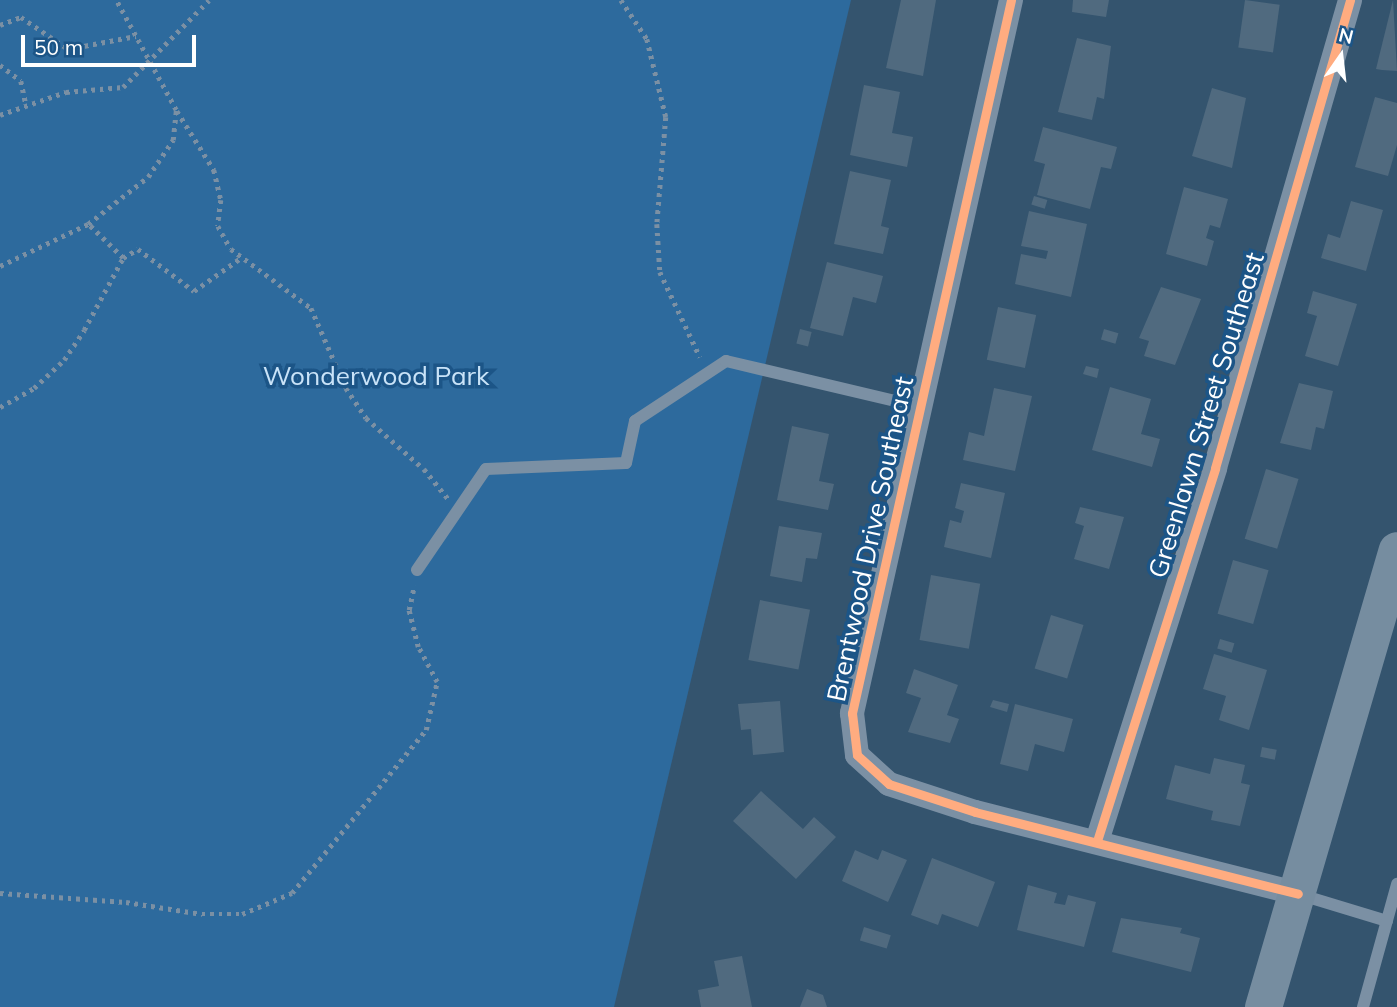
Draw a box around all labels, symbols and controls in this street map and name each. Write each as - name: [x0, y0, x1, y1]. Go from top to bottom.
- scale bar: [24, 21, 200, 65]
- north arrow: [1306, 21, 1376, 91]
- text: N: [1336, 22, 1356, 49]
- text: 50 m: [34, 34, 83, 60]
- street label: Greenlawn Street Southeast: [1142, 248, 1270, 582]
- park label: Wonderwood Park: [263, 360, 489, 392]
- street label: Brentwood Drive Southeast: [820, 374, 920, 704]

